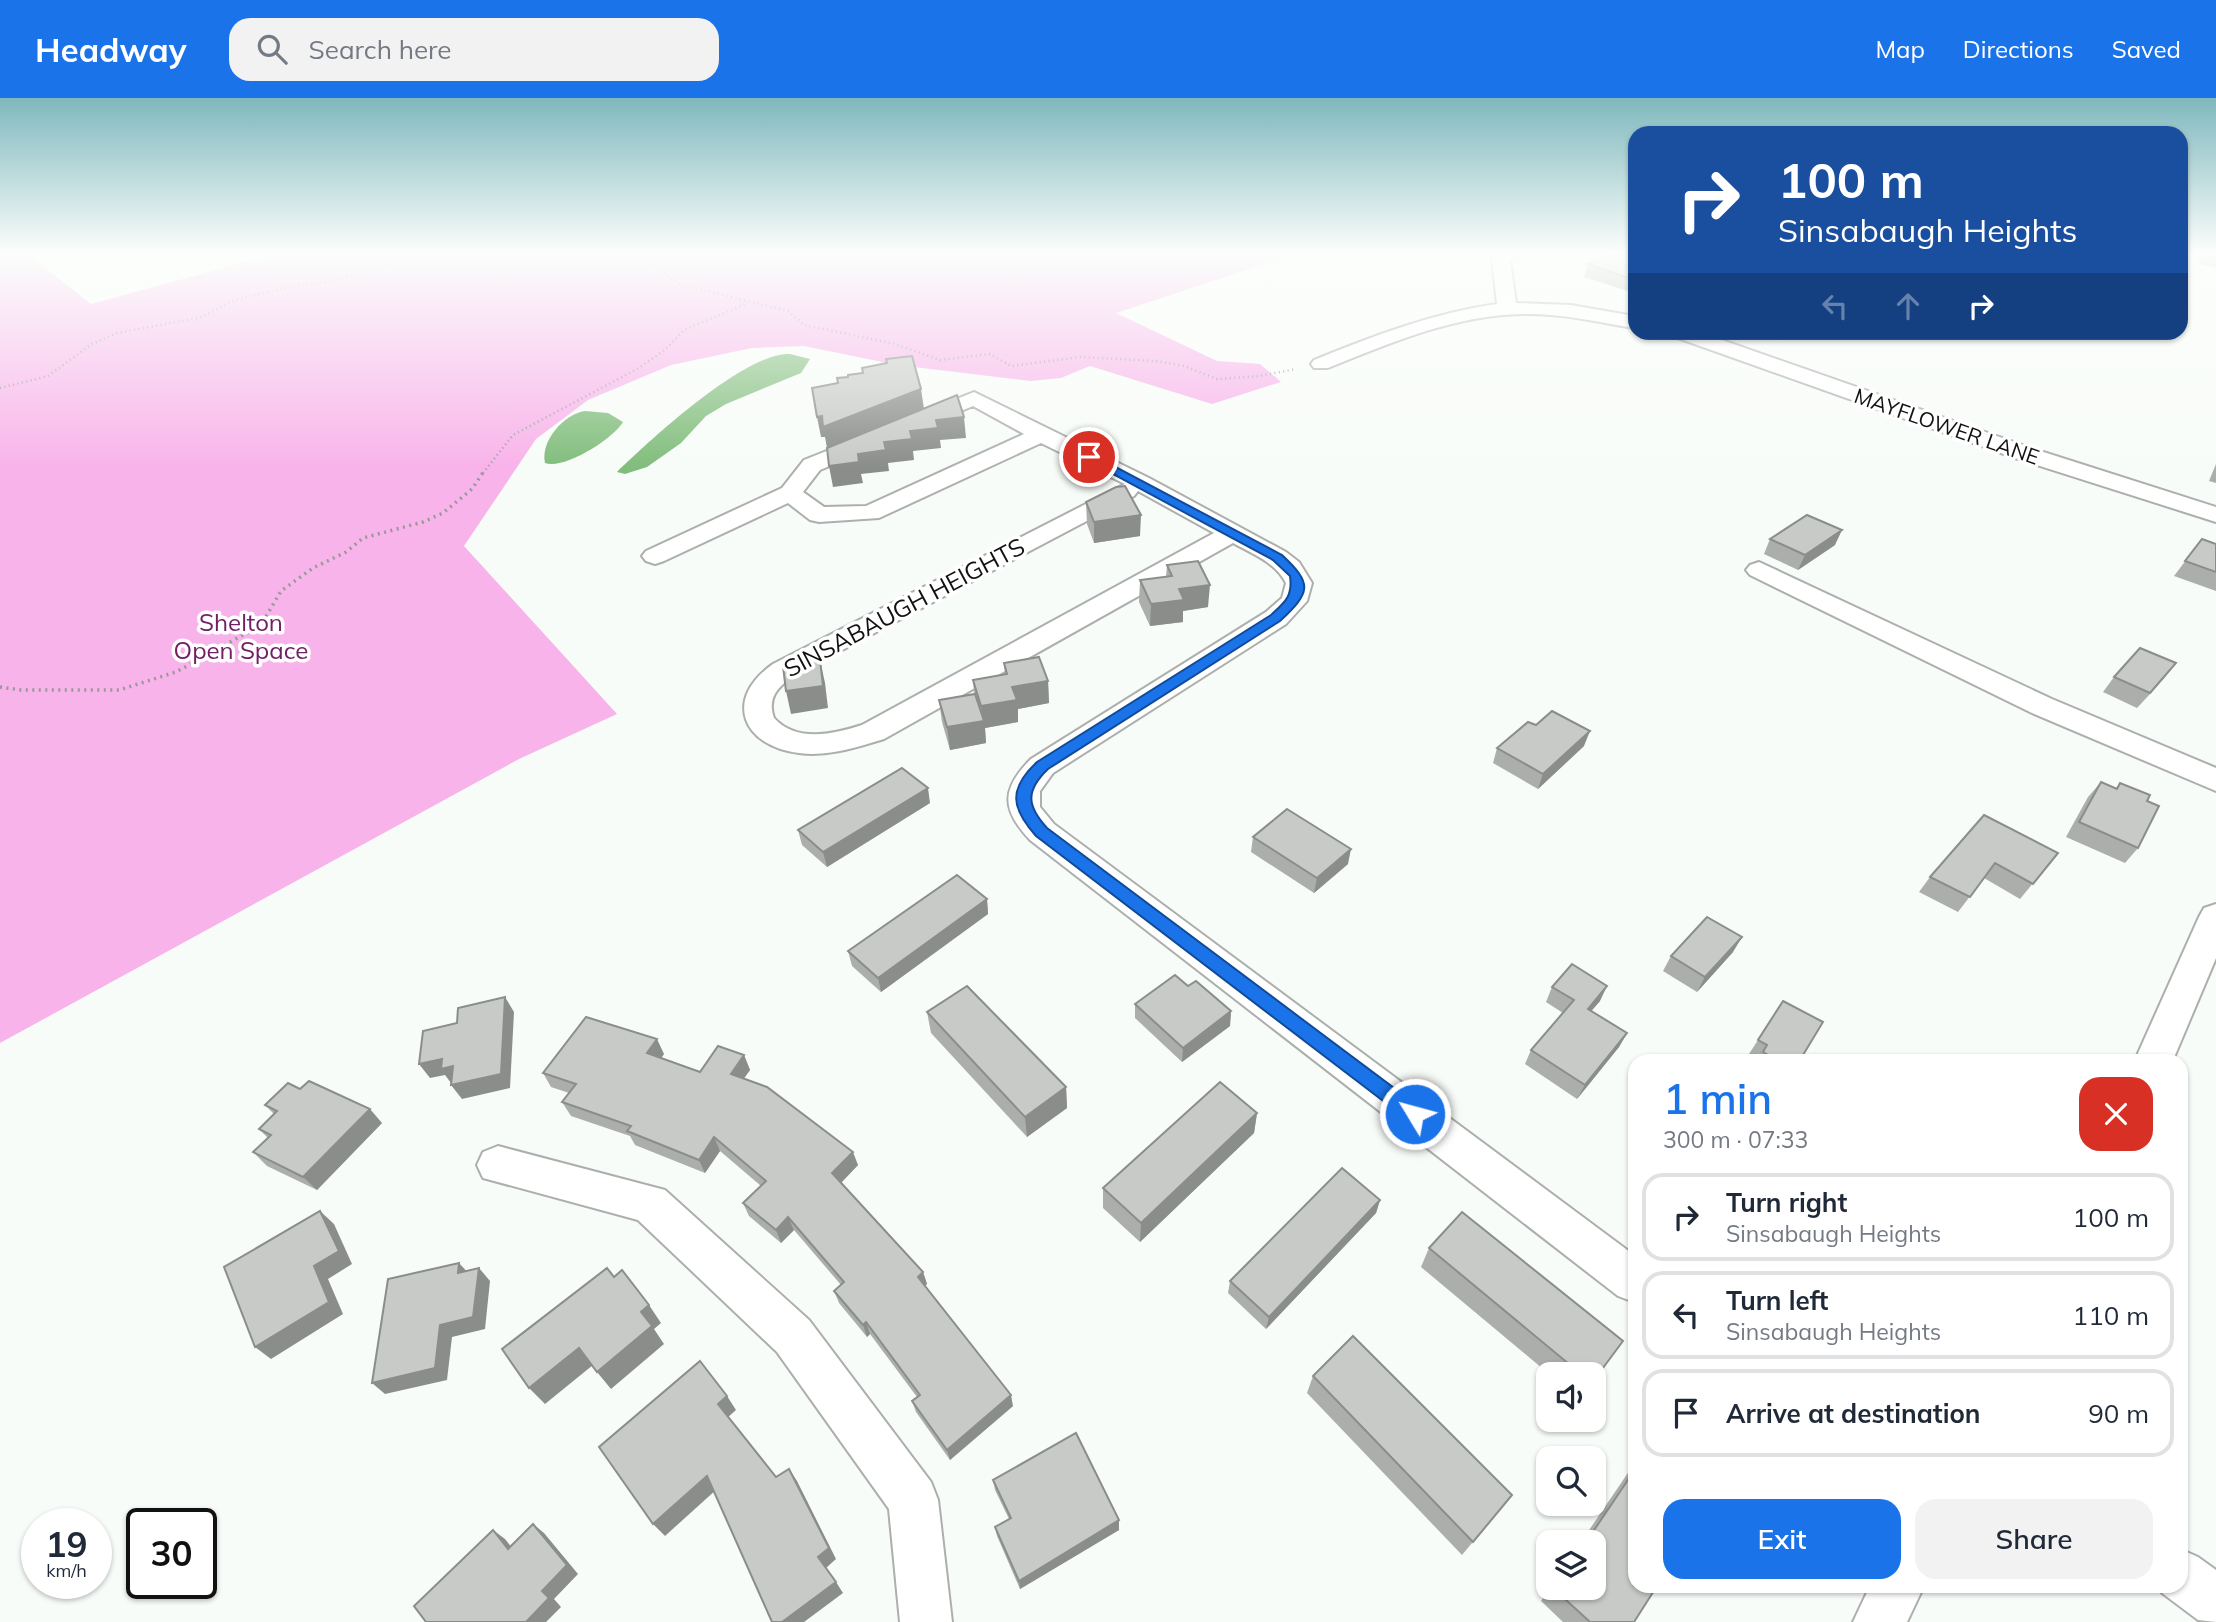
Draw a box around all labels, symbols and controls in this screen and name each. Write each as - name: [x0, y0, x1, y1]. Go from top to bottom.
- search box: [229, 18, 719, 81]
- text: Headway: [35, 29, 187, 70]
- icon: search: [253, 30, 291, 68]
- text: Search here: [309, 33, 451, 66]
- text: Map: [1875, 34, 1925, 64]
- text: Directions: [1963, 34, 2074, 64]
- text: Saved: [2112, 34, 2181, 64]
- text: 100 m: [1778, 149, 1924, 210]
- icon: right: [1663, 154, 1754, 245]
- text: Sinsabaugh Heights: [1778, 210, 2077, 250]
- icon: left: [1816, 287, 1854, 325]
- icon: ahead: [1889, 287, 1927, 325]
- icon: right: [1962, 287, 2000, 325]
- street label: MAYFLOWER LANE: [1851, 382, 2043, 470]
- pin: [1059, 427, 1119, 487]
- icon: arrive: [1070, 438, 1108, 476]
- street label: SINSABAUGH HEIGHTS: [778, 531, 1030, 683]
- park label: Shelton Open Space: [174, 607, 308, 665]
- text: 1 min: [1663, 1072, 1772, 1125]
- position arrow: [1378, 1077, 1452, 1151]
- button: close: [2079, 1077, 2153, 1151]
- text: 300 m · 07:33: [1663, 1125, 1808, 1154]
- text: Turn right: [1726, 1186, 1847, 1219]
- icon: right: [1667, 1198, 1705, 1236]
- text: 100 m: [2073, 1201, 2149, 1234]
- text: Sinsabaugh Heights: [1726, 1219, 1941, 1248]
- text: Turn left: [1726, 1284, 1828, 1317]
- icon: left: [1667, 1296, 1705, 1334]
- text: 110 m: [2073, 1299, 2149, 1332]
- text: Sinsabaugh Heights: [1726, 1317, 1941, 1346]
- map controls: [1536, 1362, 1606, 1600]
- button: sound: [1536, 1362, 1606, 1432]
- icon: arrive: [1667, 1394, 1705, 1432]
- text: Arrive at destination: [1726, 1397, 1981, 1430]
- text: 90 m: [2088, 1397, 2149, 1430]
- button: search: [1536, 1446, 1606, 1516]
- button: Exit: [1663, 1499, 1901, 1579]
- button: Share: [1915, 1499, 2153, 1579]
- speed limit sign: 30: [126, 1508, 217, 1599]
- text: 19: [45, 1522, 88, 1566]
- button: layers: [1536, 1530, 1606, 1600]
- text: km/h: [46, 1559, 87, 1582]

